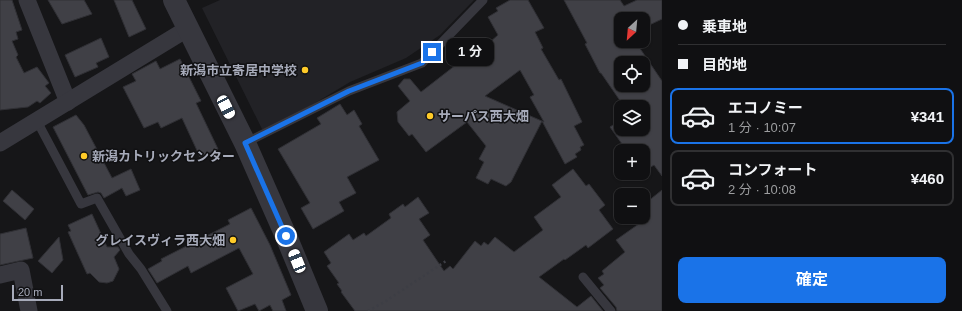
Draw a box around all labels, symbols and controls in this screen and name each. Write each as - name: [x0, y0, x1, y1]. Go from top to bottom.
- north arrow: [614, 12, 650, 48]
- map controls: [614, 12, 650, 224]
- text: 乗車地: [702, 18, 747, 35]
- callout: 1 分: [446, 38, 494, 66]
- route end: [423, 43, 441, 61]
- text: 1 分: [458, 44, 482, 59]
- button: locate: [614, 56, 650, 92]
- text: 目的地: [702, 56, 747, 73]
- place label: 新潟市立寄居中学校: [180, 63, 297, 78]
- marker: 新潟市立寄居中学校: [300, 65, 310, 75]
- car: [215, 94, 237, 120]
- icon: car: [680, 98, 716, 134]
- text: エコノミー: [728, 99, 803, 116]
- button: layers: [614, 100, 650, 136]
- text: ¥341: [911, 108, 944, 125]
- place label: サーパス西大畑: [438, 109, 529, 124]
- marker: サーパス西大畑: [425, 111, 435, 121]
- text: 1 分 · 10:07: [728, 120, 796, 135]
- button: +: [614, 144, 650, 180]
- place label: 新潟カトリックセンター: [92, 149, 235, 164]
- marker: 新潟カトリックセンター: [79, 151, 89, 161]
- icon: car: [680, 160, 716, 196]
- text: コンフォート: [728, 161, 818, 178]
- text: ¥460: [911, 170, 944, 187]
- text: 2 分 · 10:08: [728, 182, 796, 197]
- button: −: [614, 188, 650, 224]
- route start: [277, 227, 295, 245]
- place label: グレイスヴィラ西大畑: [95, 233, 225, 248]
- marker: グレイスヴィラ西大畑: [228, 235, 238, 245]
- car: [287, 248, 307, 274]
- button: 確定: [678, 257, 946, 303]
- scale bar: [12, 283, 63, 302]
- text: 20 m: [18, 286, 42, 298]

